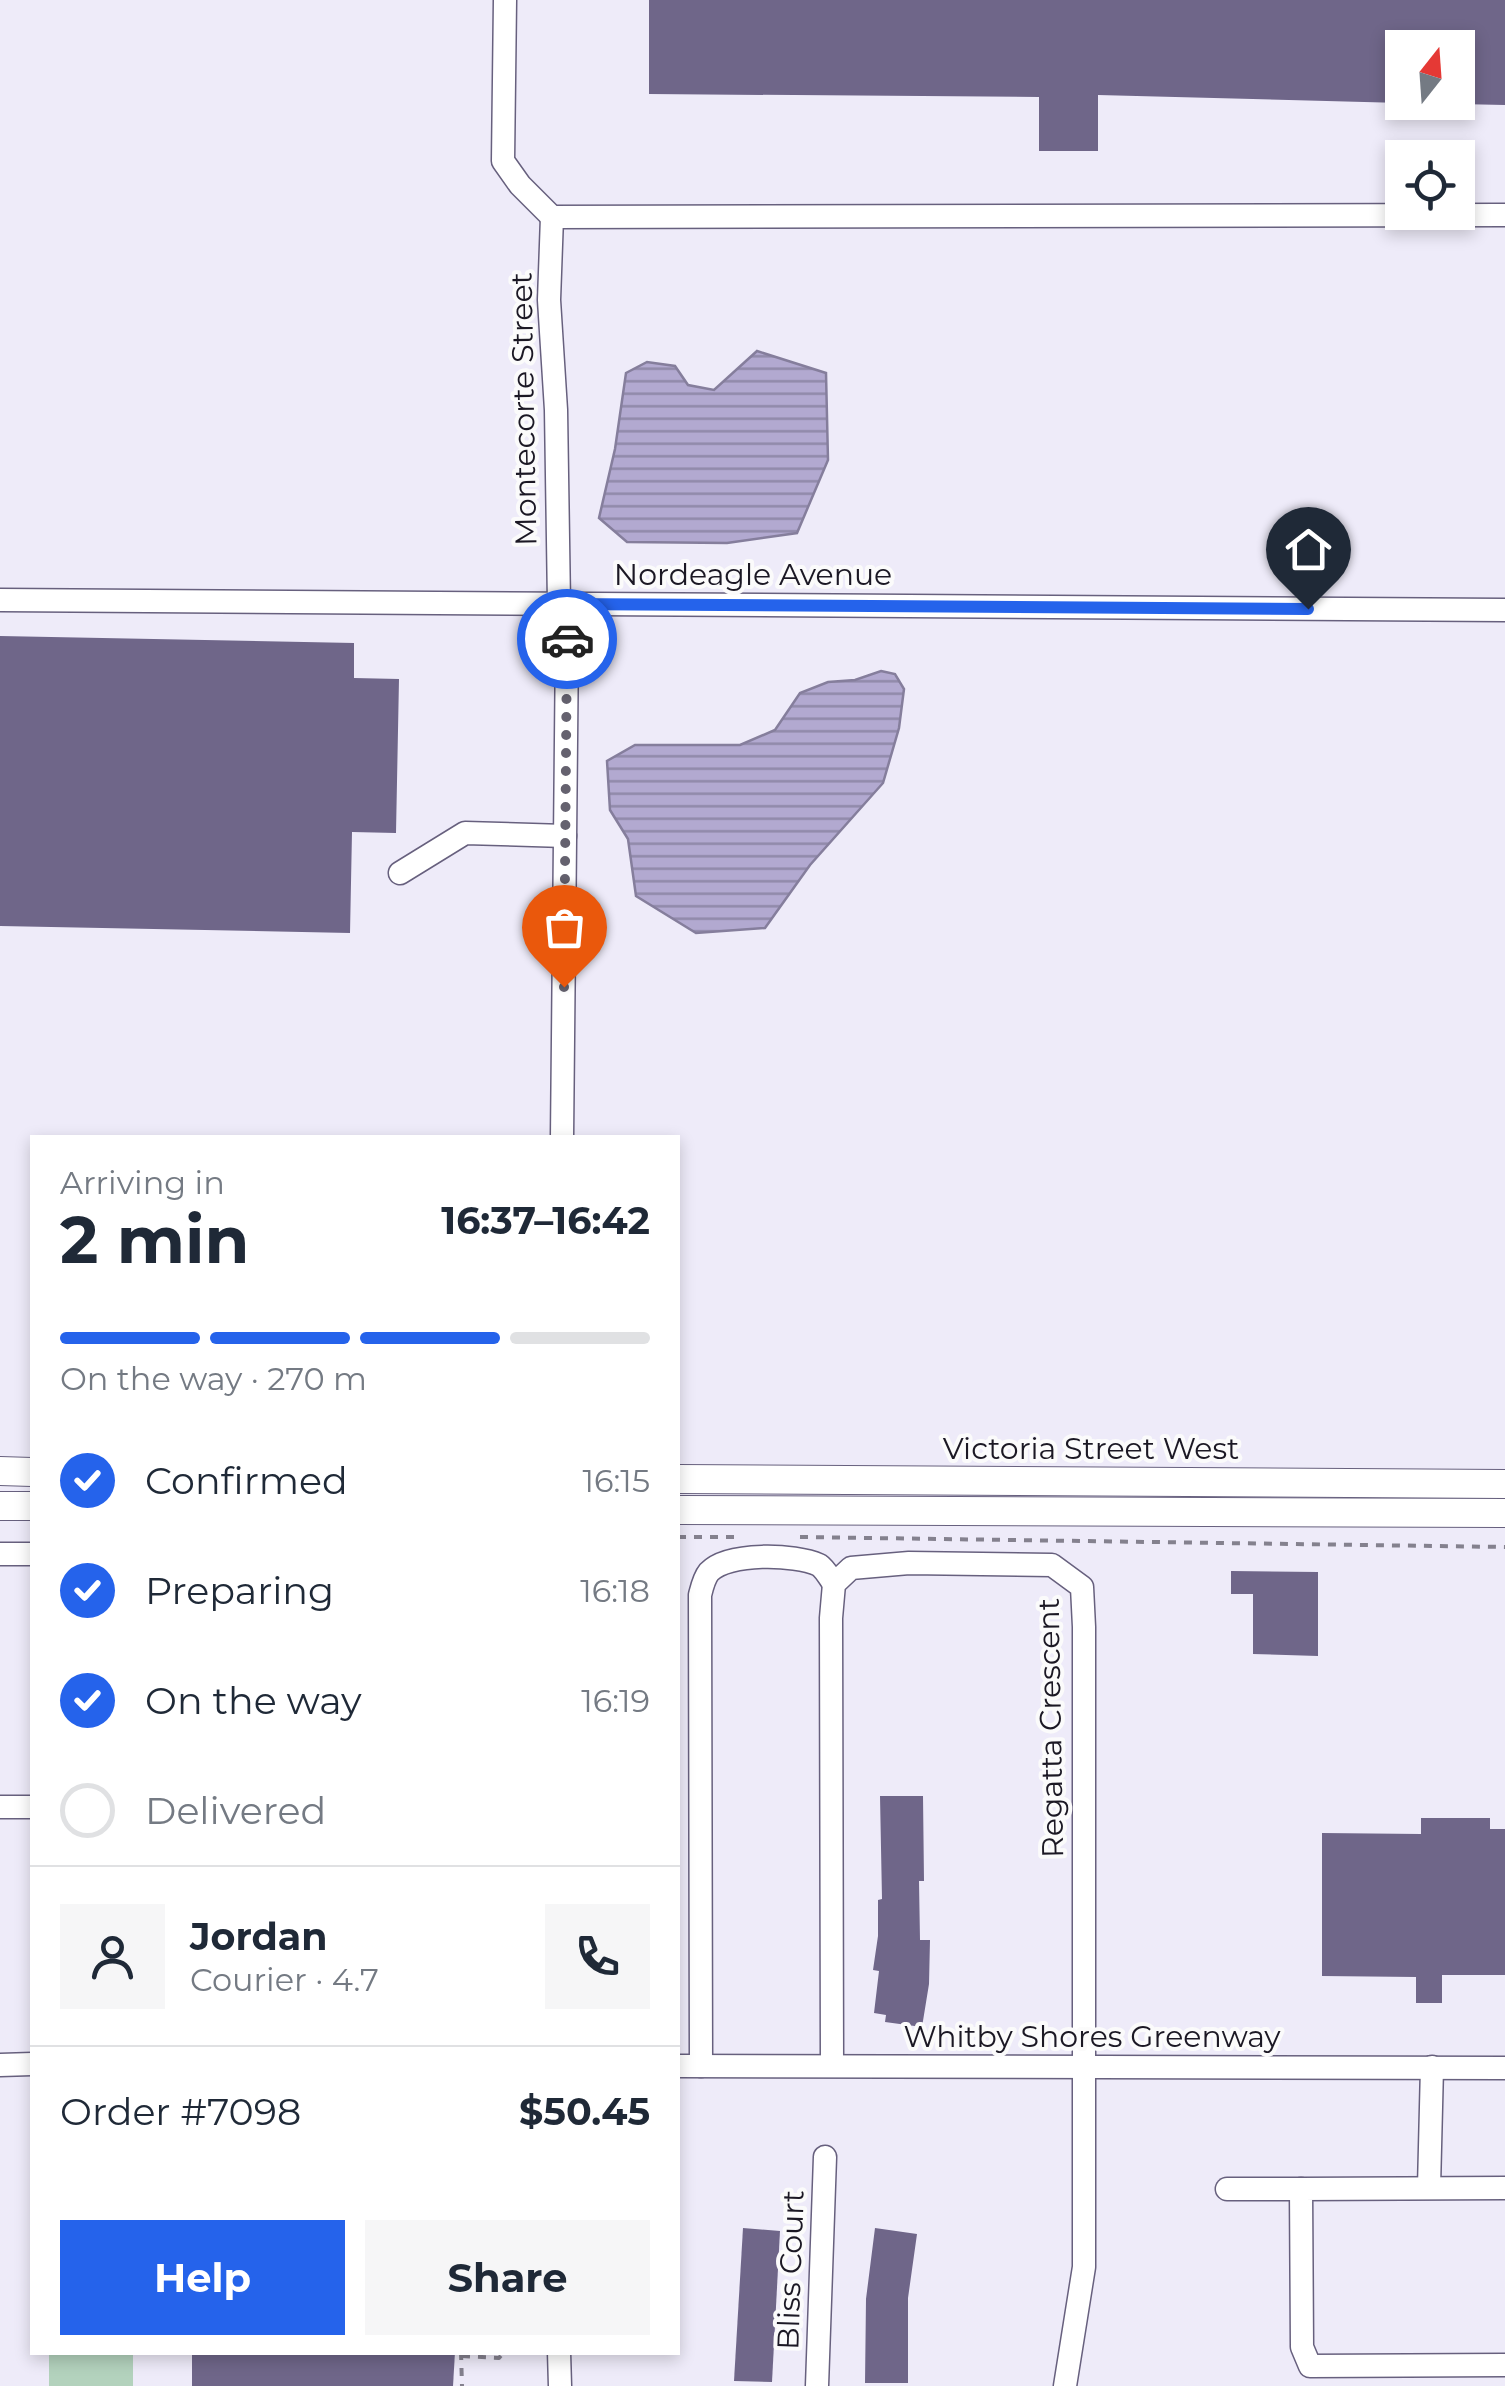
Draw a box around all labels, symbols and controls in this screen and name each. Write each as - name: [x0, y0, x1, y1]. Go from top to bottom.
- north arrow: [1385, 30, 1475, 120]
- map controls: [1385, 30, 1475, 230]
- button: locate: [1385, 140, 1475, 230]
- street label: Montecorte Street: [503, 272, 544, 546]
- pin: [1266, 507, 1351, 610]
- icon: home: [1281, 522, 1336, 577]
- street label: Nordeagle Avenue: [614, 556, 892, 593]
- courier: [517, 589, 617, 689]
- icon: car: [540, 612, 595, 667]
- pin: [522, 885, 607, 988]
- icon: bag: [537, 900, 592, 955]
- text: Arriving in: [60, 1163, 225, 1202]
- text: 16:37–16:42: [441, 1197, 650, 1244]
- text: 2 min: [60, 1200, 249, 1279]
- text: On the way · 270 m: [60, 1359, 367, 1398]
- street label: Victoria Street West: [943, 1430, 1239, 1467]
- icon: check: [60, 1453, 115, 1508]
- text: Confirmed: [145, 1457, 348, 1504]
- text: 16:15: [583, 1461, 650, 1500]
- icon: check: [60, 1563, 115, 1618]
- text: Preparing: [145, 1567, 334, 1614]
- text: 16:18: [580, 1571, 650, 1610]
- street label: Regatta Crescent: [1030, 1598, 1071, 1858]
- icon: check: [60, 1673, 115, 1728]
- text: On the way: [145, 1677, 362, 1724]
- text: 16:19: [581, 1681, 650, 1720]
- text: Delivered: [145, 1787, 326, 1834]
- button: person: [60, 1904, 165, 2009]
- button: phone: [545, 1904, 650, 2009]
- text: Jordan: [190, 1913, 328, 1960]
- text: Courier · 4.7: [190, 1960, 379, 1999]
- street label: Whitby Shores Greenway: [903, 2018, 1281, 2055]
- text: Order #7098: [60, 2088, 301, 2135]
- text: $50.45: [519, 2088, 650, 2135]
- street label: Bliss Court: [769, 2189, 812, 2351]
- button: Help: [60, 2220, 345, 2335]
- button: Share: [365, 2220, 650, 2335]

